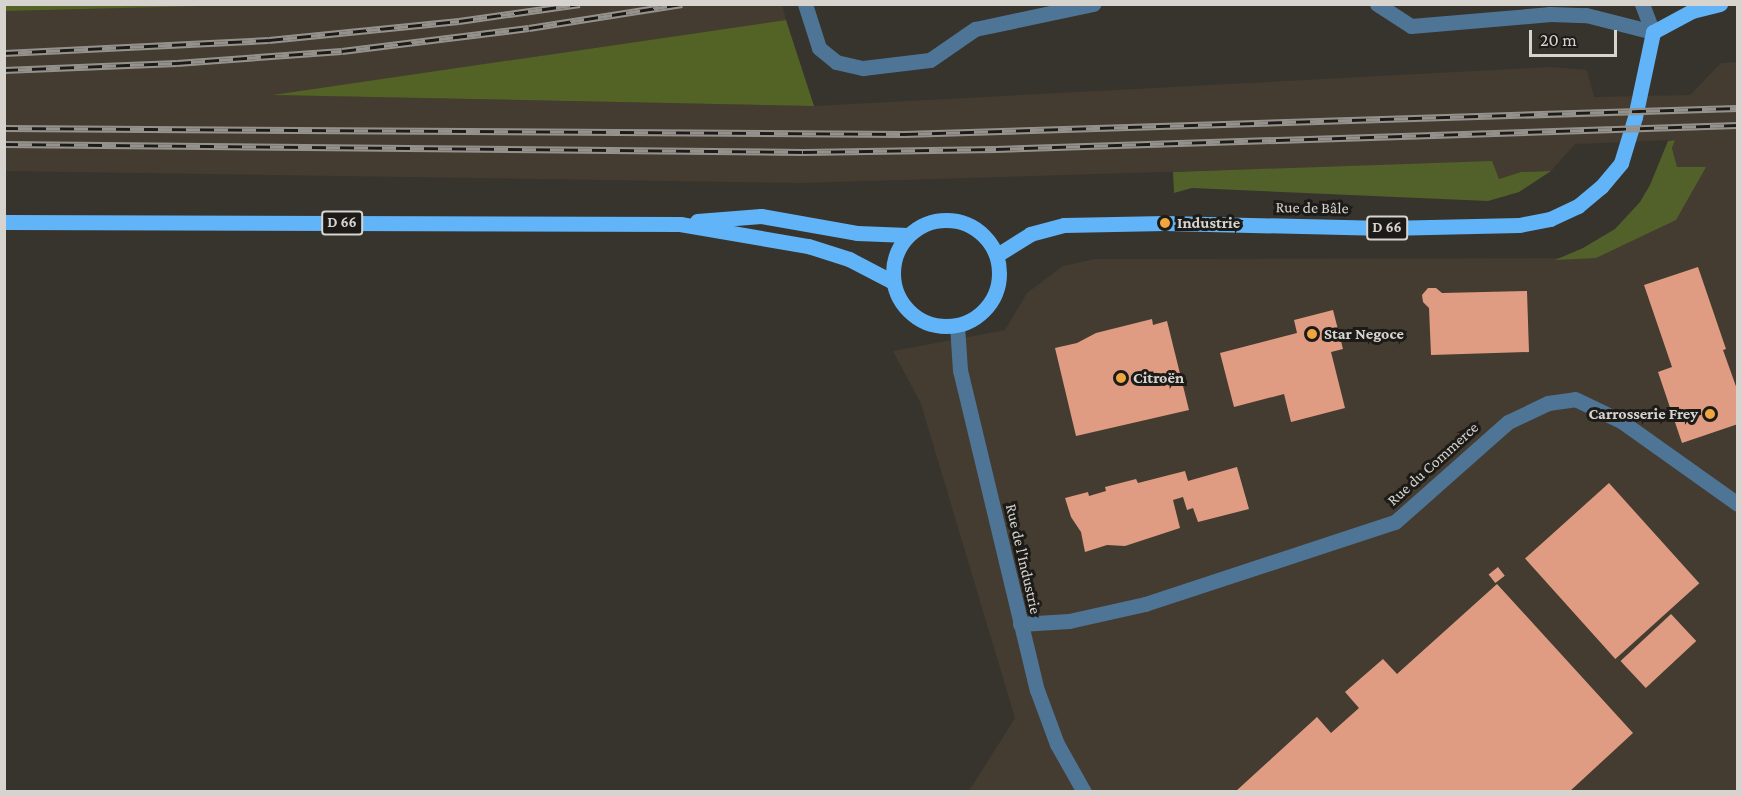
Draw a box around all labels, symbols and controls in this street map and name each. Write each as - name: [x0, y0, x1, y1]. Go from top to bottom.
- scale bar: [1532, 18, 1620, 56]
- text: 20 m: [1540, 30, 1577, 50]
- street label: Rue de Bâle: [1275, 198, 1349, 218]
- road number: D 66: [321, 211, 363, 235]
- place label: Industrie: [1177, 213, 1240, 233]
- marker: Industrie: [1158, 216, 1172, 230]
- road number: D 66: [1366, 216, 1408, 240]
- place label: Star Negoce: [1324, 324, 1404, 344]
- marker: Star Negoce: [1305, 327, 1319, 341]
- place label: Citroën: [1133, 368, 1184, 388]
- marker: Citroën: [1114, 371, 1128, 385]
- place label: Carrosserie Frey: [1588, 404, 1698, 424]
- marker: Carrosserie Frey: [1703, 407, 1717, 421]
- street label: Rue du Commerce: [1383, 418, 1483, 510]
- street label: Rue de l'Industrie: [1001, 502, 1045, 616]

